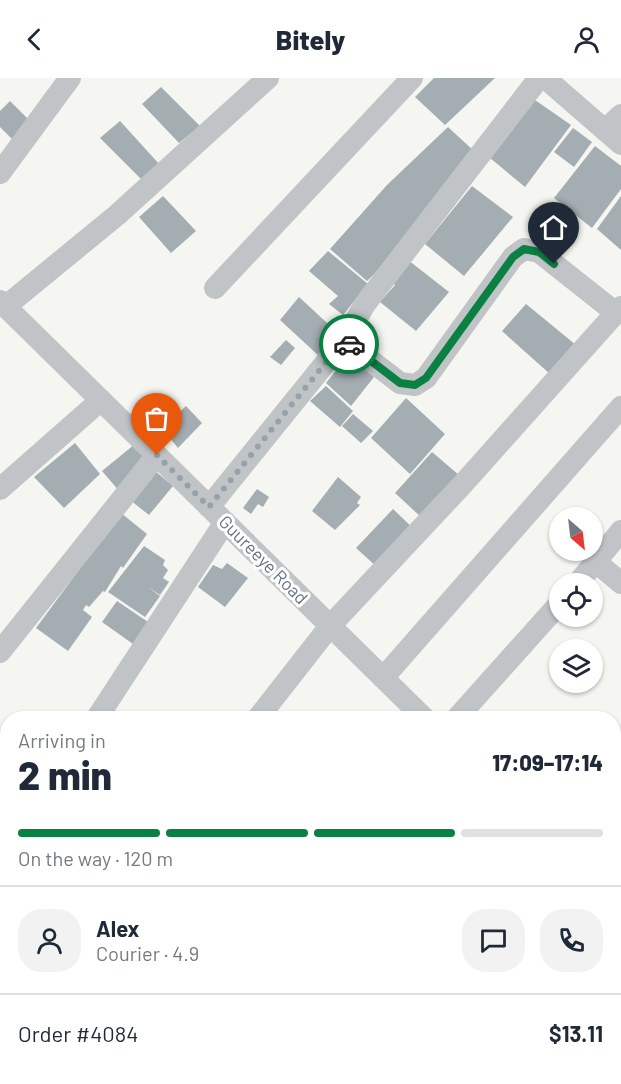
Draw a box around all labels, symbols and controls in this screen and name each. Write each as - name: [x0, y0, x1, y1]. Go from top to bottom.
- icon: back: [18, 23, 51, 56]
- text: Bitely: [276, 23, 345, 55]
- icon: person: [570, 23, 603, 56]
- pin: [528, 202, 579, 264]
- icon: home: [537, 211, 570, 244]
- courier: [319, 314, 379, 374]
- icon: car: [333, 328, 366, 361]
- pin: [131, 393, 182, 455]
- icon: bag: [140, 402, 173, 435]
- north arrow: [549, 507, 603, 561]
- map controls: [549, 507, 603, 693]
- street label: Guureeye Road: [215, 510, 313, 608]
- button: locate: [549, 573, 603, 627]
- button: layers: [549, 639, 603, 693]
- text: Arriving in: [18, 728, 106, 752]
- text: 17:09–17:14: [492, 749, 603, 775]
- text: 2 min: [18, 751, 112, 798]
- text: On the way · 120 m: [18, 846, 173, 870]
- button: person: [18, 909, 81, 972]
- button: chat: [462, 909, 525, 972]
- button: phone: [540, 909, 603, 972]
- text: Alex: [96, 915, 139, 941]
- text: Courier · 4.9: [96, 941, 199, 965]
- text: Order #4084: [18, 1020, 138, 1046]
- text: $13.11: [549, 1020, 603, 1046]

